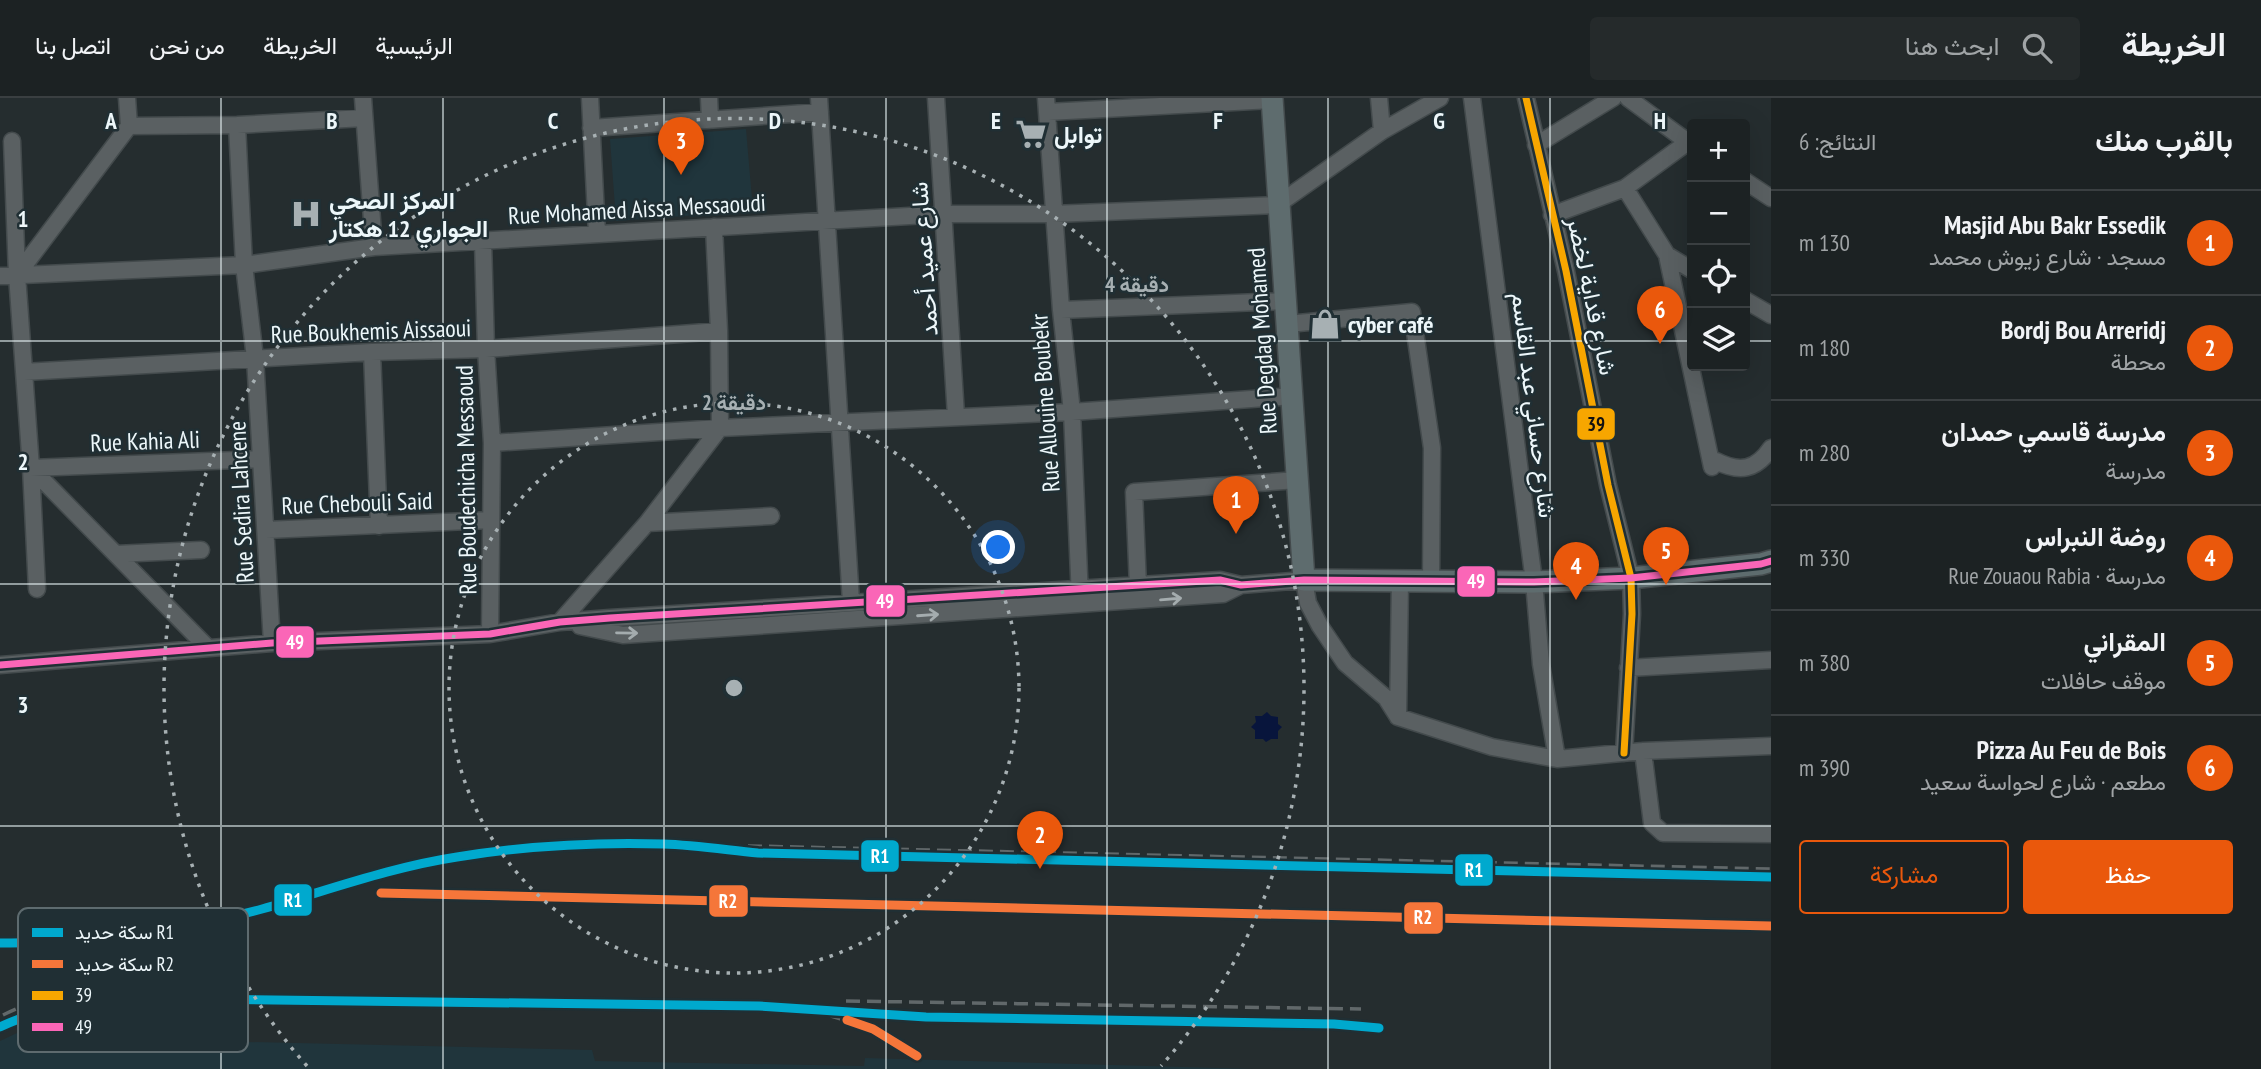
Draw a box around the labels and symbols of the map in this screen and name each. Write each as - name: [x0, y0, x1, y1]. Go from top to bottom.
- text: A: [104, 106, 117, 135]
- text: B: [326, 106, 338, 135]
- text: C: [548, 106, 559, 135]
- text: D: [769, 106, 781, 135]
- text: E: [991, 106, 1001, 135]
- text: F: [1213, 106, 1223, 135]
- text: G: [1433, 106, 1445, 135]
- text: H: [1654, 106, 1666, 135]
- pin: 3: [658, 117, 704, 175]
- supermarket icon: توابل: [1014, 117, 1048, 151]
- place label: توابل: [1054, 119, 1102, 150]
- street label: شارع عميد أحمد: [903, 181, 946, 337]
- place label: المركز الصحي الجواري 12 هكتار: [328, 185, 488, 249]
- street label: Rue Mohamed Aissa Messaoudi: [507, 187, 767, 231]
- hospital icon: المركز الصحي الجواري 12 هكتار: [289, 197, 323, 231]
- text: 1: [18, 204, 29, 233]
- street label: شارع قداية لخضر: [1559, 213, 1624, 378]
- street label: Rue Degdag Mohamed: [1240, 247, 1284, 435]
- text: 4 دقيقة: [1105, 271, 1169, 298]
- pin: 6: [1637, 286, 1683, 344]
- street label: شارع حساني عبد القاسم: [1501, 290, 1563, 520]
- shop icon: cyber café: [1308, 307, 1342, 341]
- place label: cyber café: [1348, 309, 1434, 340]
- street label: Rue Boukhemis Aissaoui: [270, 312, 472, 350]
- street label: Rue Allouine Boubekr: [1023, 312, 1067, 493]
- street label: Rue Boudechicha Messaoud: [449, 365, 483, 595]
- text: 2 دقيقة: [702, 389, 766, 416]
- line badge: 39: [1576, 407, 1616, 441]
- text: 39: [1587, 412, 1605, 436]
- street label: Rue Sedira Lahcene: [221, 420, 261, 584]
- street label: Rue Kahia Ali: [90, 424, 200, 458]
- text: 2: [18, 447, 29, 476]
- pin: 1: [1213, 476, 1259, 534]
- street label: Rue Chebouli Said: [281, 485, 433, 521]
- pin: 5: [1643, 527, 1689, 585]
- your location: [981, 530, 1015, 564]
- pin: 4: [1553, 542, 1599, 600]
- line badge: 49: [1456, 565, 1496, 598]
- text: 49: [1467, 569, 1485, 593]
- line badge: 49: [865, 584, 906, 618]
- text: 49: [876, 589, 894, 613]
- one-way arrow: [1159, 592, 1182, 605]
- one-way arrow: [916, 609, 939, 622]
- line badge: 49: [275, 625, 315, 659]
- one-way arrow: [616, 627, 639, 640]
- text: 49: [286, 630, 304, 654]
- centre of rings: [722, 676, 746, 700]
- text: 3: [18, 690, 29, 719]
- pin: 2: [1017, 811, 1063, 869]
- line badge: R1: [860, 839, 900, 873]
- text: R1: [871, 844, 889, 868]
- line badge: R1: [1454, 853, 1494, 887]
- text: R1: [1465, 858, 1483, 882]
- line badge: R1: [273, 883, 313, 917]
- line badge: R2: [708, 884, 749, 918]
- text: R1: [284, 888, 302, 912]
- text: R2: [719, 889, 737, 913]
- line badge: R2: [1403, 901, 1444, 935]
- text: R2: [1414, 905, 1432, 929]
- legend: [18, 908, 248, 1052]
- text: سكة حديد R1: [75, 920, 174, 944]
- text: سكة حديد R2: [75, 952, 174, 976]
- text: 39: [75, 983, 92, 1007]
- text: 49: [75, 1015, 92, 1039]

